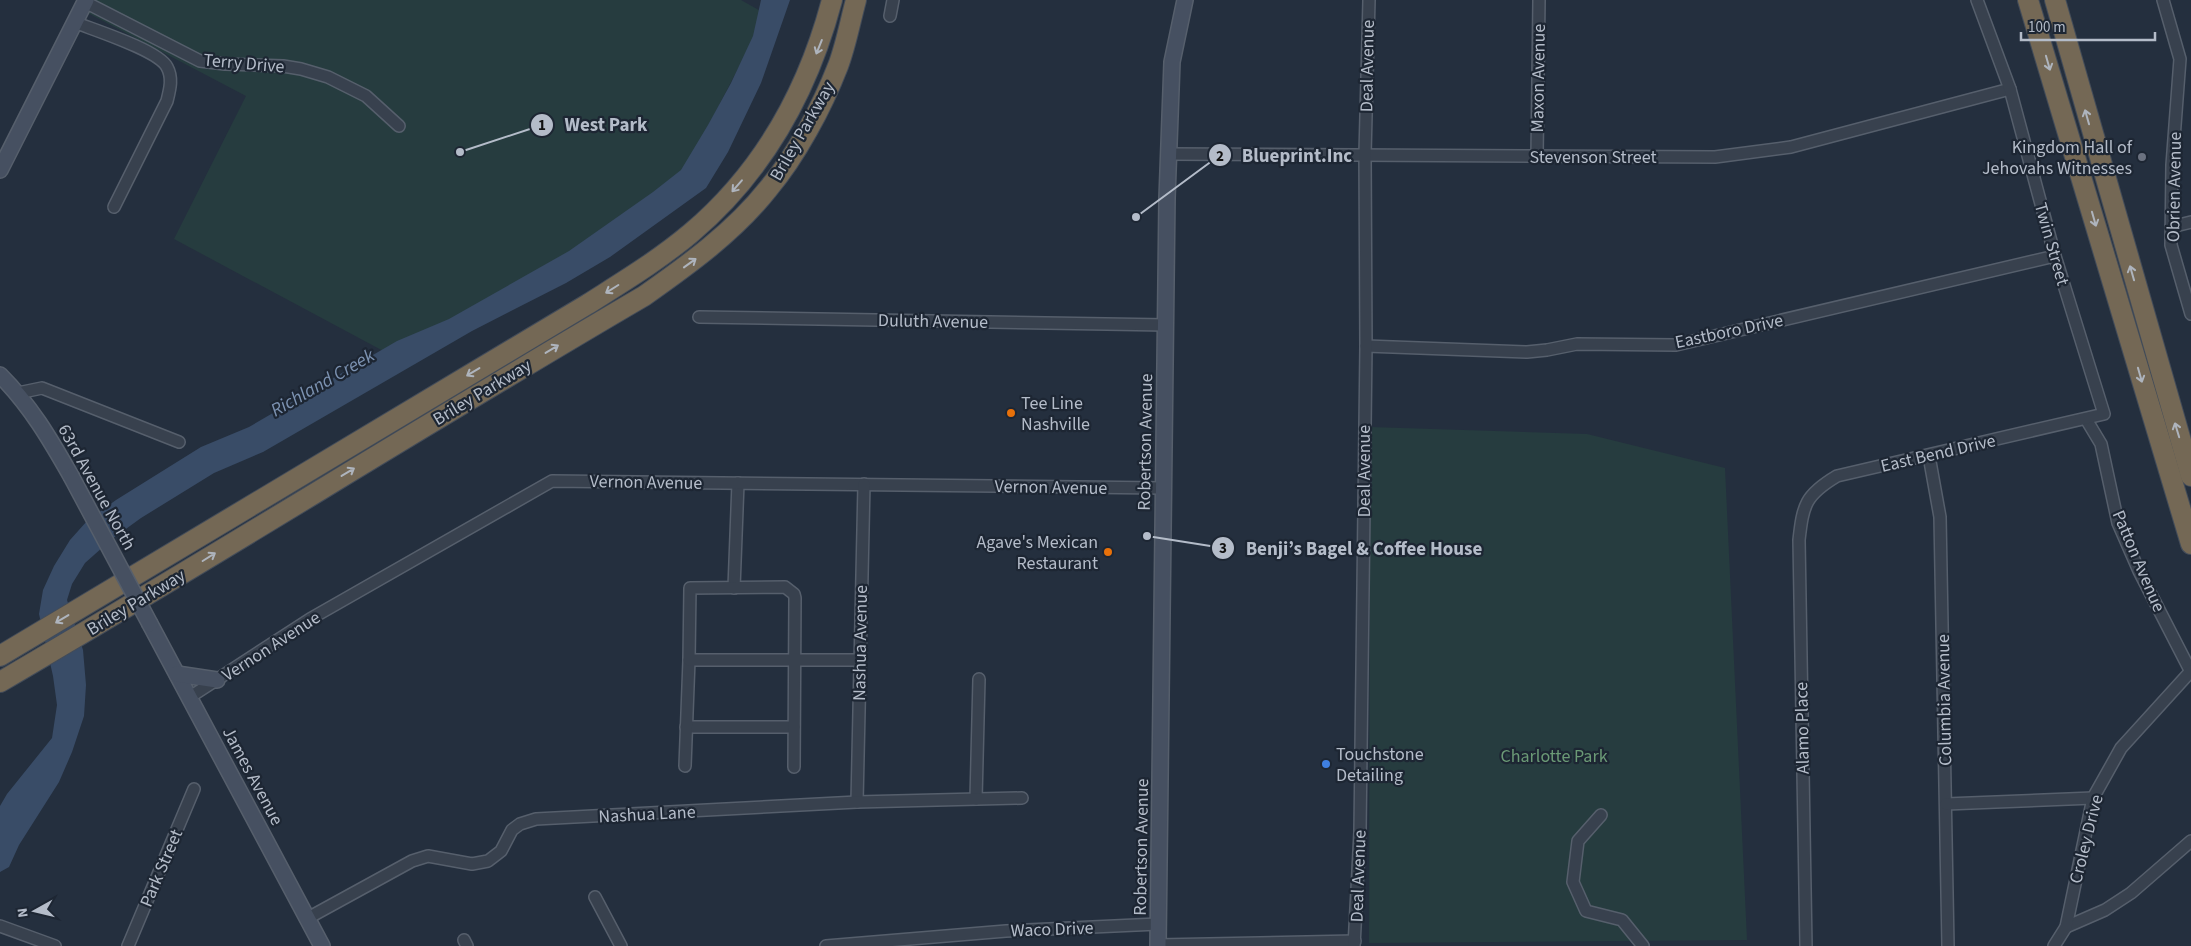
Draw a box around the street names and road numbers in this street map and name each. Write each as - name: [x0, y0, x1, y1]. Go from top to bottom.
- street label: Deal Avenue: [1354, 19, 1381, 112]
- street label: Maxon Avenue: [1525, 23, 1552, 132]
- street label: Terry Drive: [202, 48, 286, 80]
- street label: Briley Parkway: [764, 77, 841, 185]
- street label: Obrien Avenue: [2161, 132, 2188, 242]
- street label: Stevenson Street: [1530, 145, 1657, 170]
- street label: Twin Street: [2028, 200, 2075, 288]
- street label: Duluth Avenue: [878, 308, 988, 335]
- street label: Eastboro Drive: [1673, 308, 1786, 355]
- street label: Briley Parkway: [428, 353, 537, 432]
- street label: Robertson Avenue: [1132, 373, 1159, 511]
- street label: 63rd Avenue North: [52, 420, 141, 555]
- street label: Deal Avenue: [1352, 425, 1377, 517]
- street label: East Bend Drive: [1878, 428, 1998, 479]
- street label: Vernon Avenue: [589, 469, 703, 496]
- street label: Vernon Avenue: [994, 474, 1108, 501]
- street label: Patton Avenue: [2106, 506, 2171, 616]
- street label: Briley Parkway: [82, 563, 191, 642]
- street label: Nashua Avenue: [847, 585, 874, 701]
- street label: Vernon Avenue: [217, 605, 325, 688]
- street label: Columbia Avenue: [1931, 634, 1958, 766]
- street label: Alamo Place: [1789, 682, 1816, 774]
- street label: James Avenue: [216, 723, 289, 830]
- street label: Robertson Avenue: [1128, 778, 1155, 916]
- street label: Croley Drive: [2063, 792, 2110, 886]
- street label: Nashua Lane: [598, 799, 696, 830]
- street label: Park Street: [134, 825, 189, 911]
- street label: Deal Avenue: [1344, 829, 1373, 923]
- street label: Waco Drive: [1010, 916, 1094, 943]

